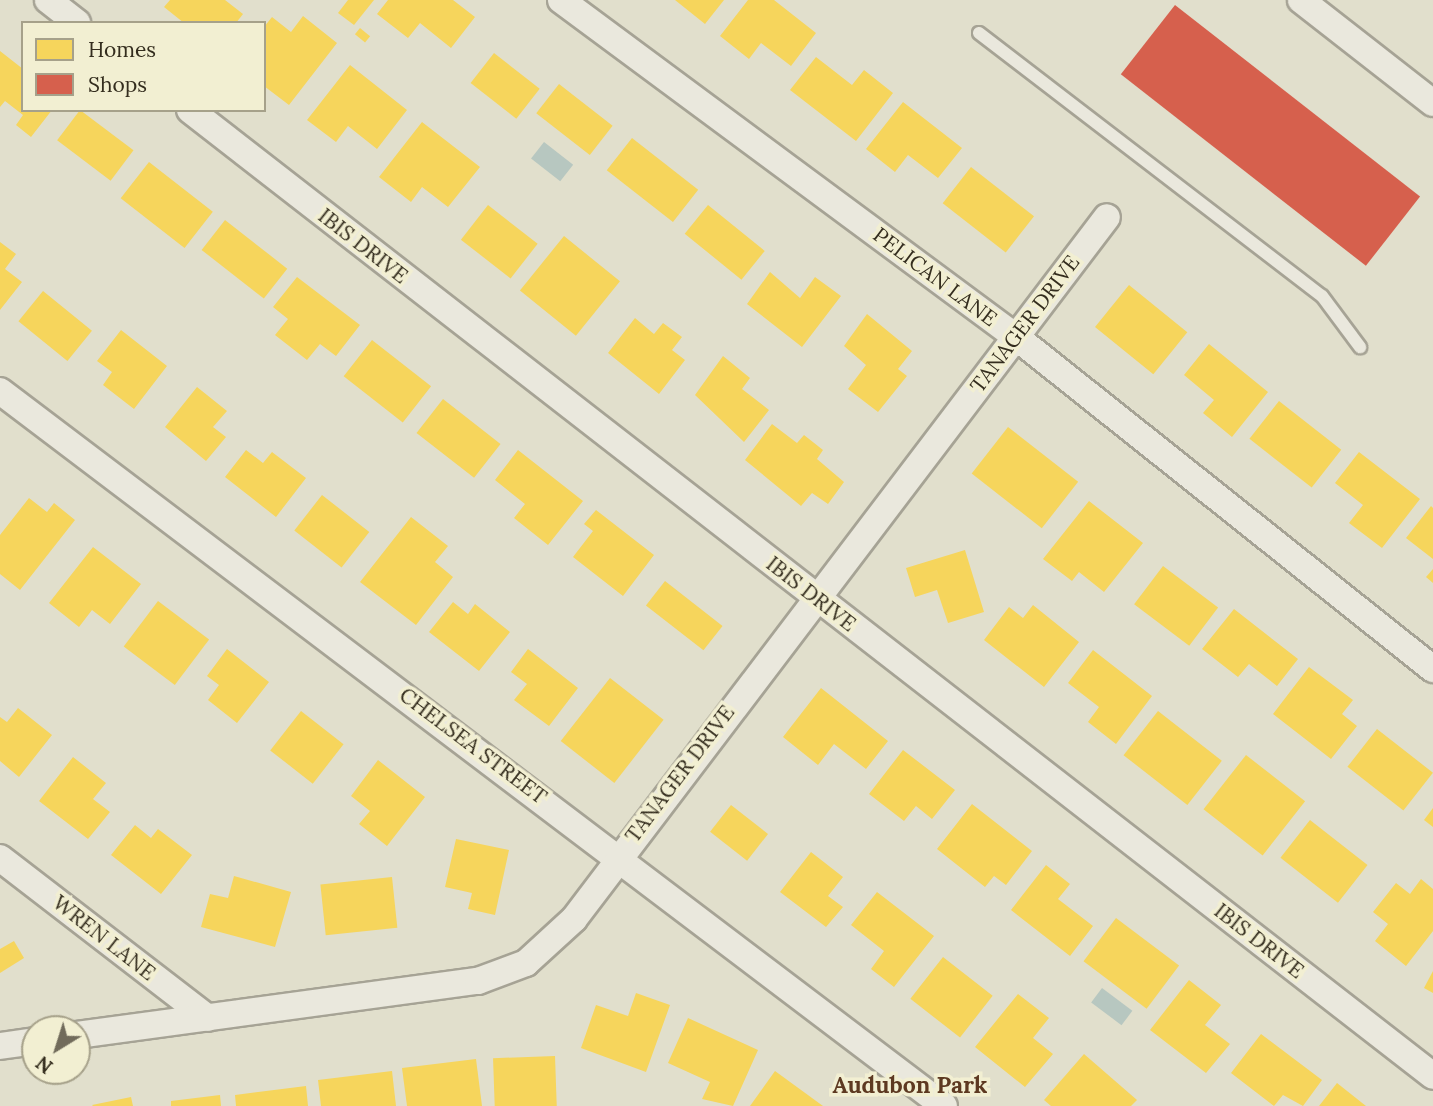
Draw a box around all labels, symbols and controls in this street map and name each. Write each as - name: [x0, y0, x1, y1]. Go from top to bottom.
- legend: [21, 21, 266, 112]
- text: Homes: [88, 36, 156, 63]
- text: Shops: [88, 71, 147, 98]
- street label: IBIS DRIVE: [313, 203, 413, 289]
- street label: PELICAN LANE: [868, 222, 1002, 332]
- street label: TANAGER DRIVE: [965, 250, 1085, 398]
- street label: IBIS DRIVE: [761, 551, 861, 637]
- street label: CHELSEA STREET: [394, 682, 552, 810]
- street label: TANAGER DRIVE: [620, 700, 740, 848]
- street label: WREN LANE: [48, 890, 160, 986]
- street label: IBIS DRIVE: [1209, 898, 1309, 984]
- north arrow: [21, 1015, 91, 1085]
- text: N: [31, 1051, 57, 1079]
- district label: Audubon Park: [833, 1071, 987, 1099]

